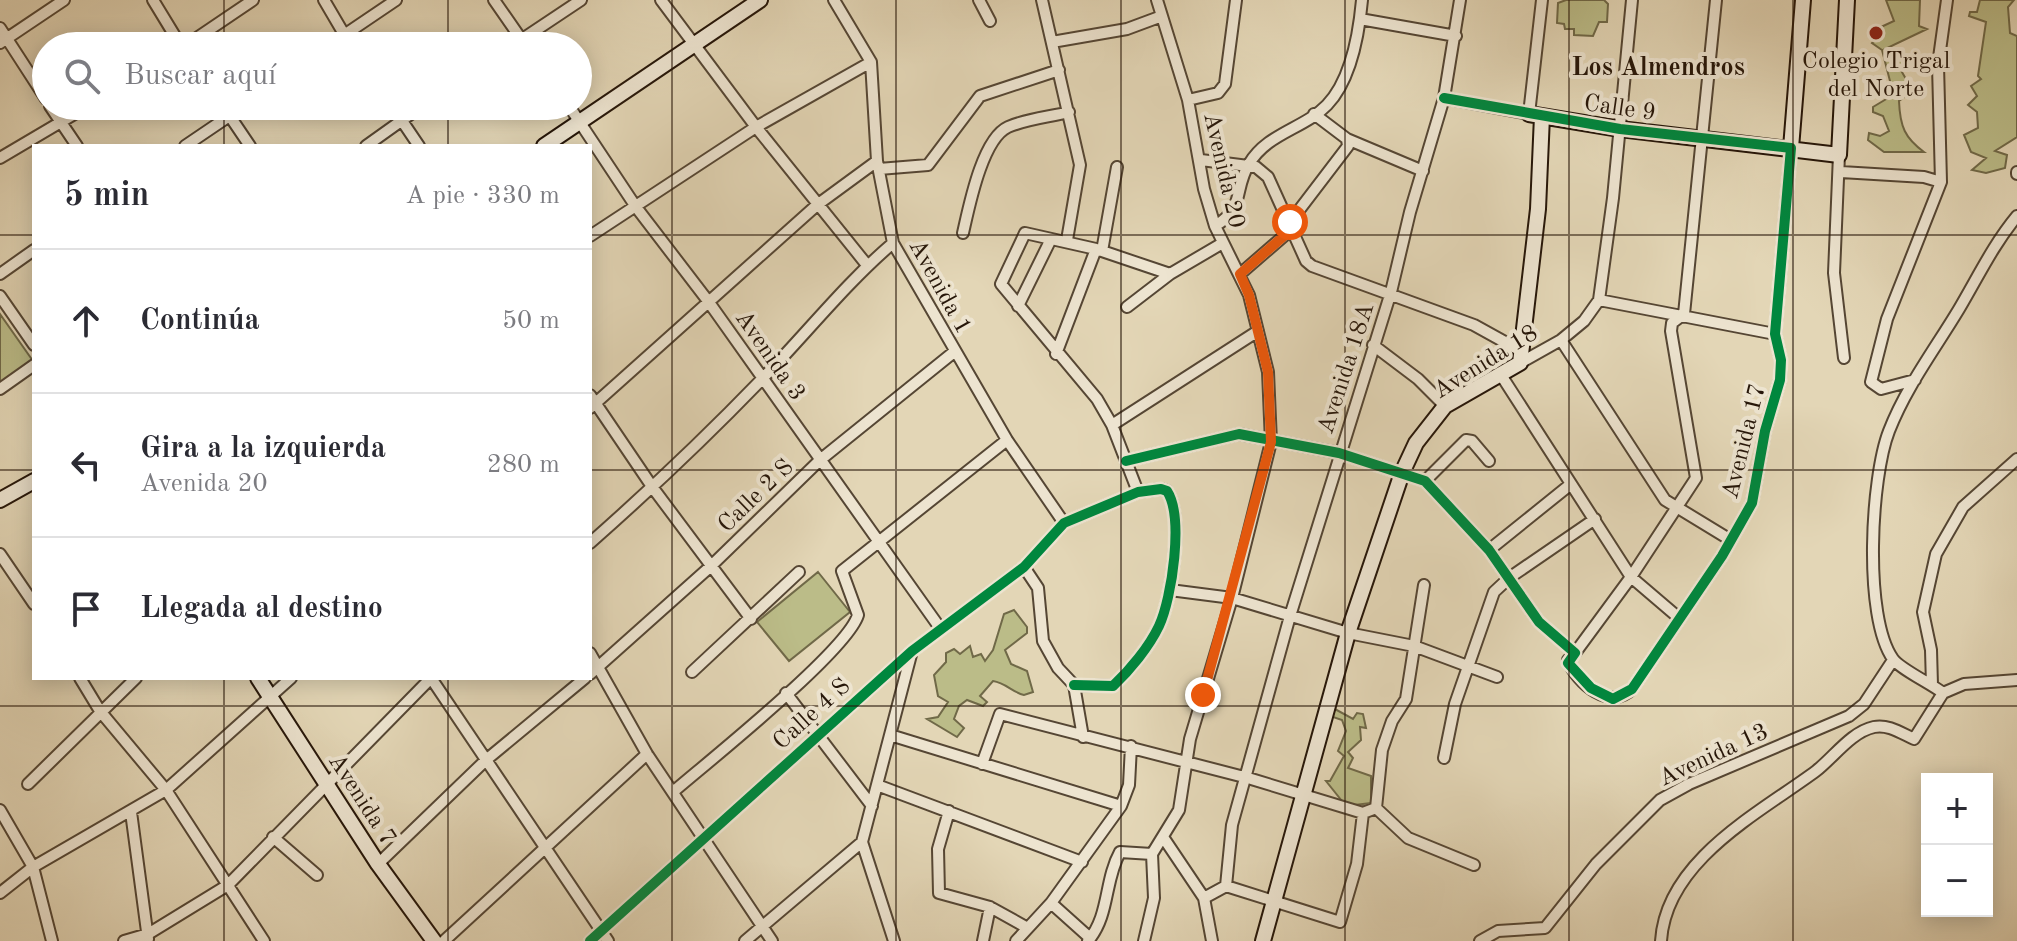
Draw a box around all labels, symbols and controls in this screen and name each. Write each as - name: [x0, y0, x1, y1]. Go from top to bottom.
- marker: Colegio Trigal del Norte: [1867, 24, 1885, 42]
- search box: [32, 32, 592, 120]
- place label: Colegio Trigal del Norte: [1802, 50, 1950, 102]
- icon: search: [60, 54, 104, 98]
- district label: Los Almendros: [1571, 55, 1745, 81]
- text: Buscar aquí: [124, 61, 276, 91]
- street label: Calle 9: [1582, 92, 1657, 126]
- street label: Avenida 20: [1198, 110, 1248, 231]
- text: 5 min: [64, 179, 149, 213]
- text: A pie · 330 m: [405, 183, 560, 209]
- route start: [1272, 204, 1308, 240]
- street label: Avenida 1: [904, 236, 975, 338]
- icon: ahead: [64, 299, 108, 343]
- street label: Avenida 18A: [1314, 300, 1379, 437]
- text: Continúa: [140, 306, 260, 336]
- street label: Avenida 3: [730, 307, 809, 406]
- text: 50 m: [502, 308, 560, 334]
- street label: Avenida 18: [1430, 321, 1542, 404]
- street label: Avenida 17: [1719, 381, 1771, 502]
- text: Gira a la izquierda: [140, 434, 386, 464]
- icon: left: [64, 443, 108, 487]
- text: 280 m: [487, 452, 560, 478]
- street label: Calle 2 S: [714, 455, 799, 538]
- text: Avenida 20: [140, 471, 268, 497]
- icon: arrive: [64, 587, 108, 631]
- text: Llegada al destino: [140, 594, 383, 624]
- street label: Calle 4 S: [769, 674, 855, 755]
- route end: [1185, 677, 1221, 713]
- street label: Avenida 13: [1655, 720, 1772, 792]
- street label: Avenida 7: [323, 750, 400, 850]
- map controls: [1921, 773, 1993, 917]
- button: +: [1921, 773, 1993, 845]
- button: −: [1921, 845, 1993, 917]

